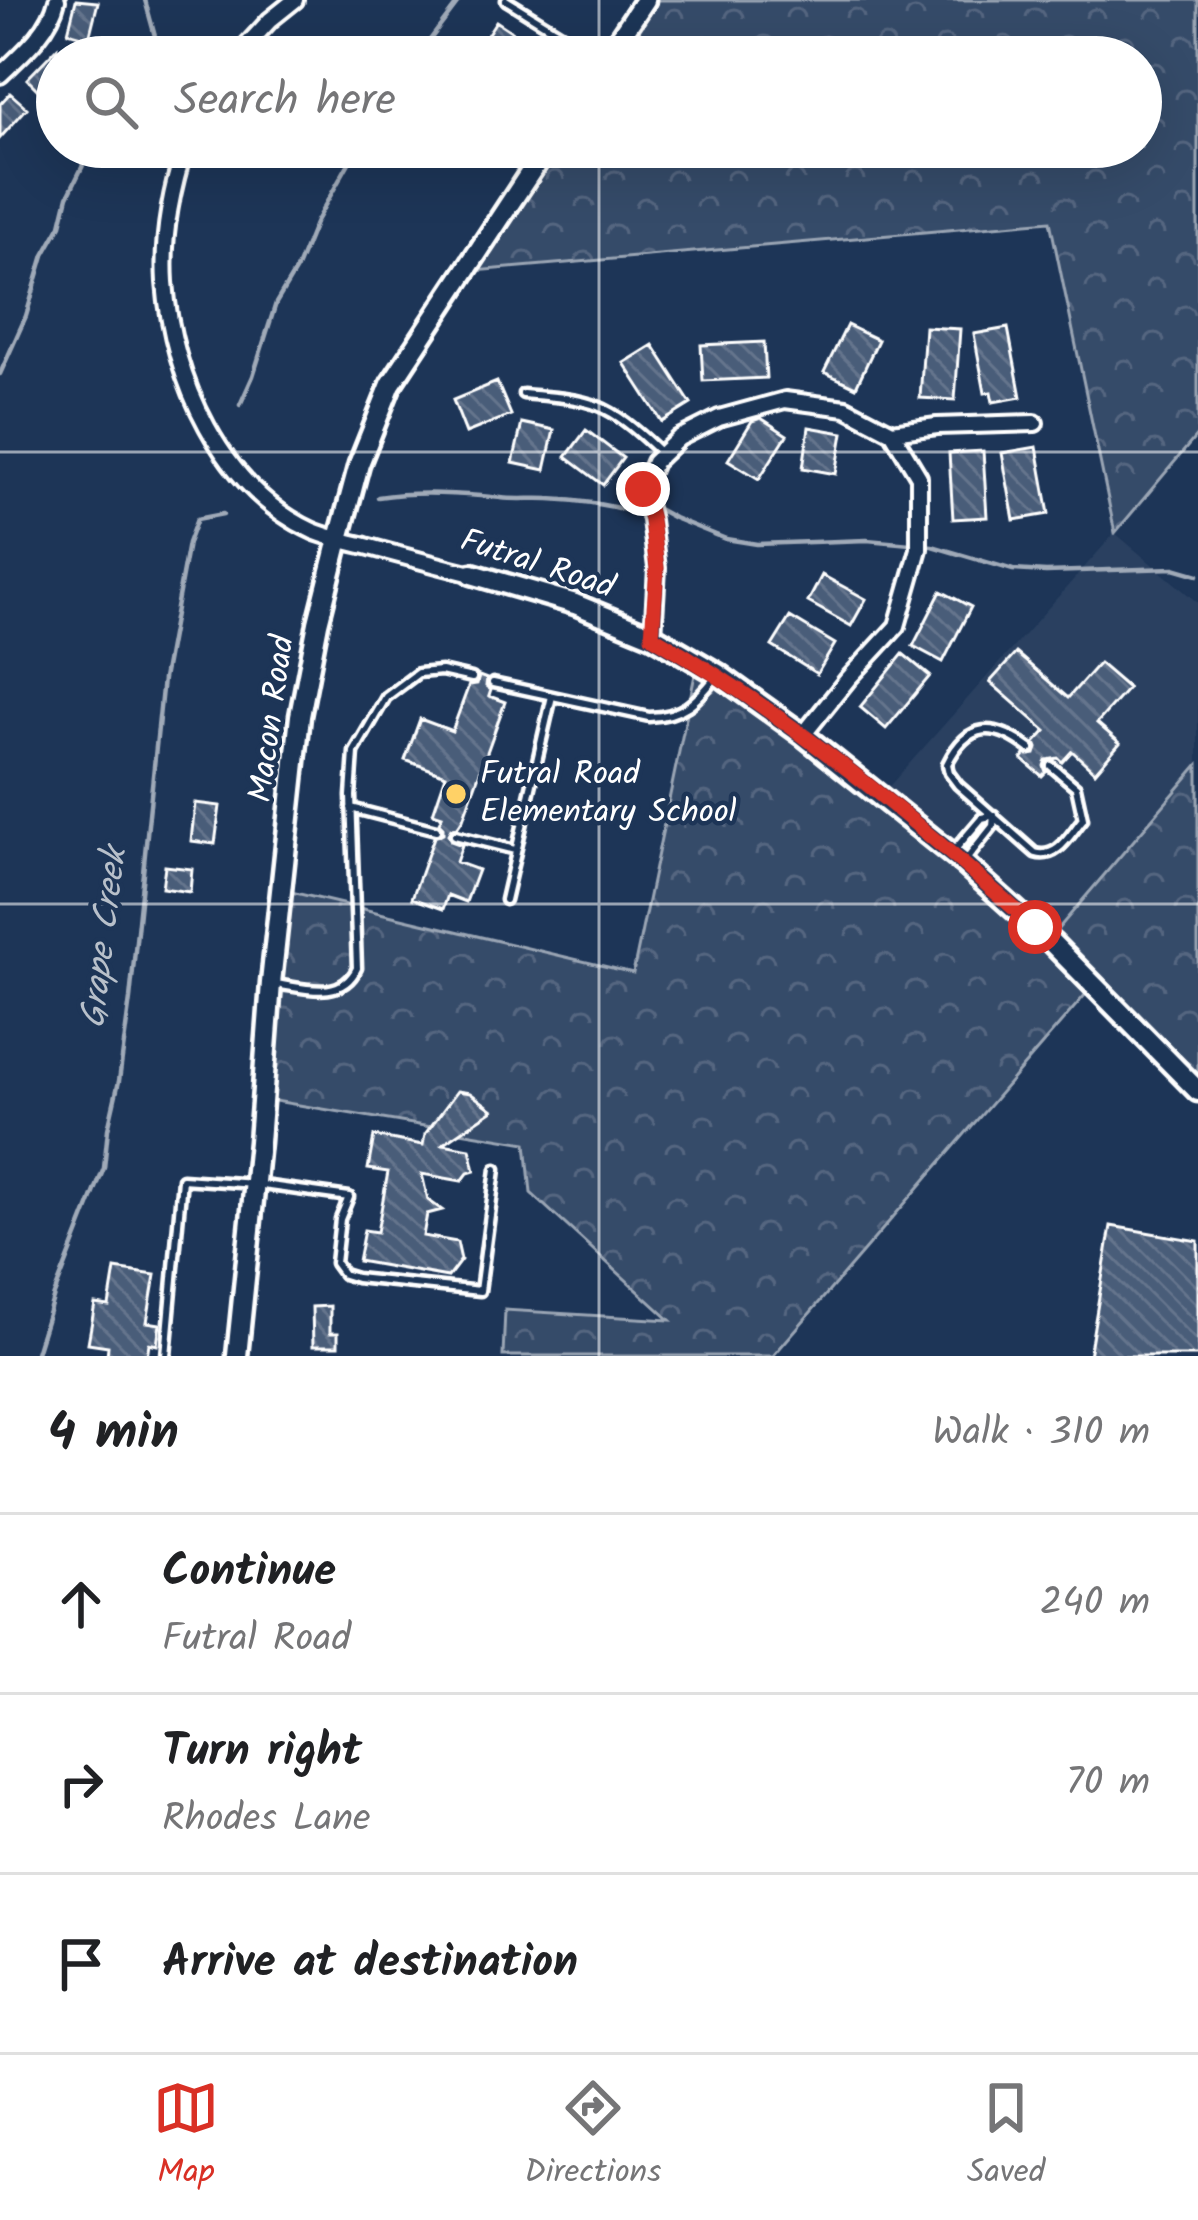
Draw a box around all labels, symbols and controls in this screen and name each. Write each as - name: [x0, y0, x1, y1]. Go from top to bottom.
- search box: [36, 36, 1162, 168]
- text: Search here: [174, 66, 396, 138]
- icon: search: [78, 69, 144, 135]
- route end: [616, 462, 670, 516]
- street label: Futral Road: [453, 515, 623, 615]
- street label: Macon Road: [235, 631, 311, 806]
- place label: Futral Road Elementary School: [480, 749, 737, 840]
- marker: Futral Road Elementary School: [443, 781, 469, 807]
- water label: Grape Creek: [66, 839, 145, 1032]
- route start: [1008, 900, 1062, 954]
- text: 4 min: [48, 1394, 179, 1475]
- text: Walk · 310 m: [932, 1403, 1150, 1465]
- text: Continue: [162, 1537, 336, 1609]
- icon: ahead: [48, 1571, 114, 1637]
- text: 240 m: [1040, 1573, 1150, 1635]
- text: Futral Road: [162, 1609, 351, 1671]
- text: Turn right: [162, 1717, 362, 1789]
- icon: right: [48, 1751, 114, 1817]
- text: 70 m: [1066, 1753, 1150, 1815]
- text: Rhodes Lane: [162, 1789, 371, 1851]
- text: Arrive at destination: [162, 1928, 578, 2000]
- icon: arrive: [48, 1931, 114, 1997]
- tab: Map: [153, 2075, 219, 2200]
- tab: Directions: [524, 2075, 661, 2200]
- tab: Saved: [967, 2075, 1045, 2200]

